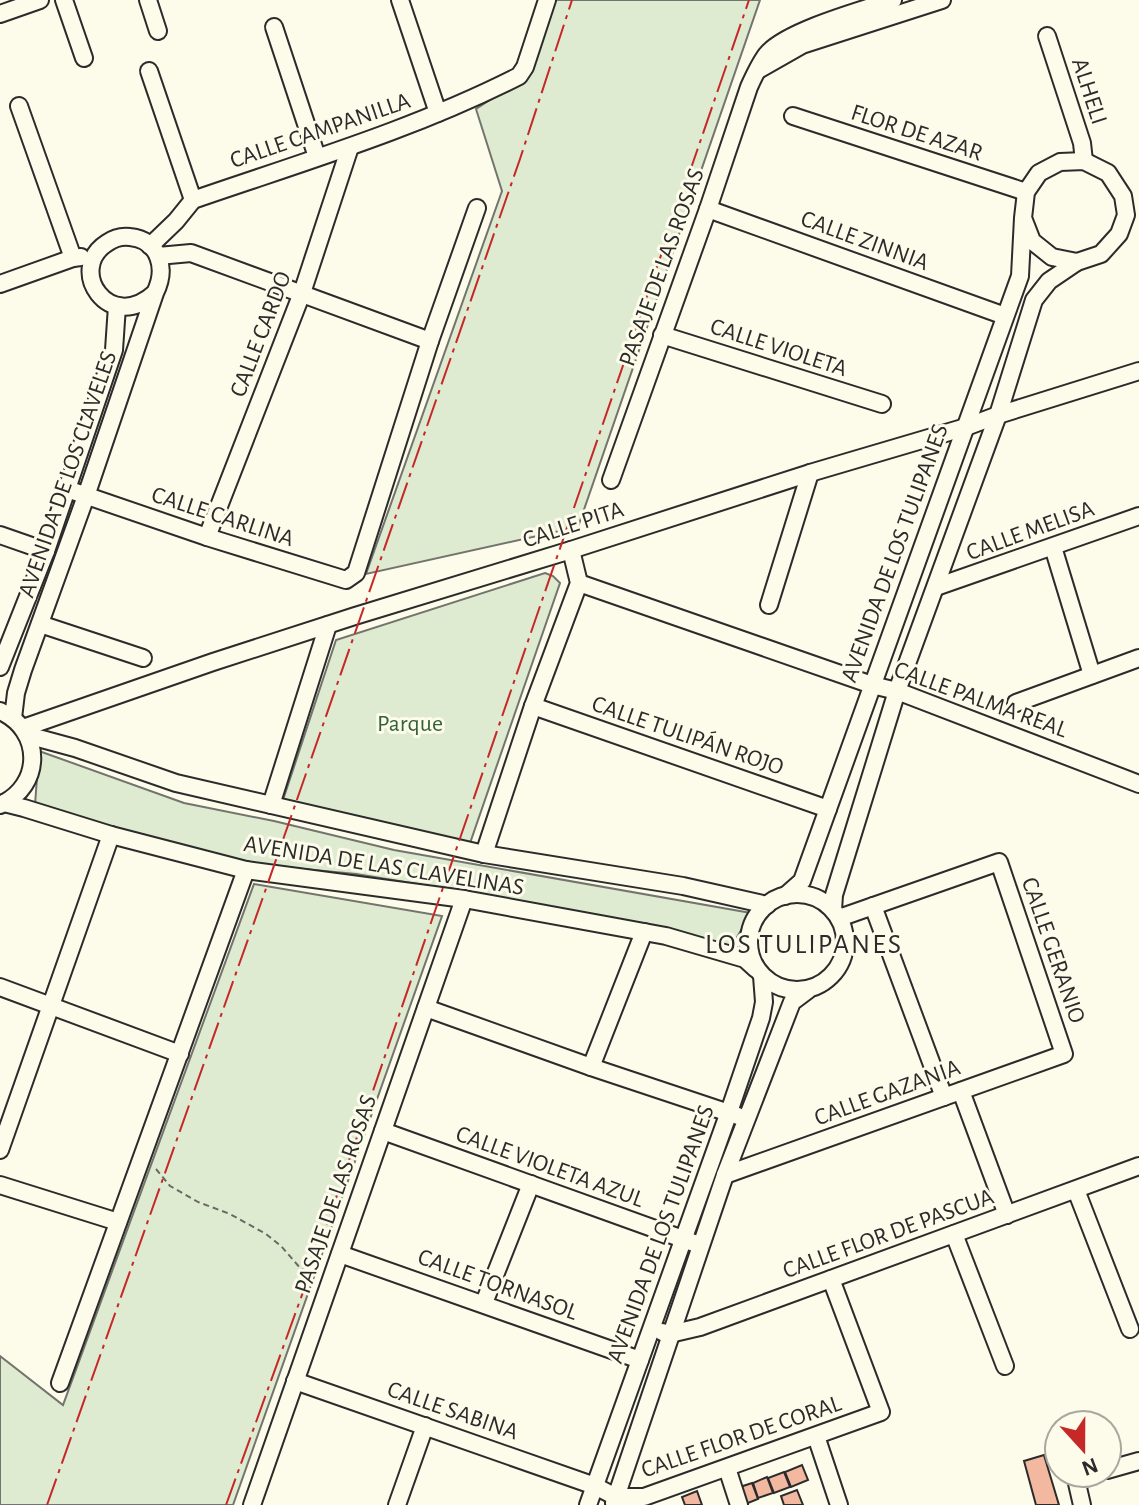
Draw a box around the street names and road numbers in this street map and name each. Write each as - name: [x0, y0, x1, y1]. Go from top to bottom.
- street label: ALHELI: [1067, 55, 1111, 127]
- street label: CALLE CAMPANILLA: [227, 89, 414, 173]
- street label: FLOR DE AZAR: [848, 100, 985, 166]
- street label: PASAJE DE LAS ROSAS: [615, 165, 709, 369]
- street label: CALLE ZINNIA: [798, 207, 932, 275]
- street label: CALLE CARDO: [226, 268, 296, 400]
- street label: CALLE VIOLETA: [707, 315, 850, 381]
- street label: AVENIDA DE LOS CLAVELES: [14, 348, 121, 601]
- street label: AVENIDA DE LOS TULIPANES: [837, 421, 953, 686]
- street label: CALLE CARLINA: [149, 483, 297, 551]
- street label: CALLE PITA: [520, 497, 627, 553]
- street label: CALLE MELISA: [963, 497, 1098, 565]
- street label: CALLE PALMA REAL: [891, 657, 1071, 742]
- street label: CALLE TULIPÁN ROJO: [589, 690, 787, 780]
- street label: AVENIDA DE LAS CLAVELINAS: [242, 832, 526, 900]
- street label: CALLE GERANIO: [1017, 874, 1089, 1026]
- street label: CALLE GAZANIA: [811, 1055, 964, 1130]
- street label: PASAJE DE LAS ROSAS: [291, 1092, 381, 1297]
- street label: AVENIDA DE LOS TULIPANES: [603, 1102, 719, 1367]
- street label: CALLE VIOLETA AZUL: [453, 1122, 647, 1212]
- street label: CALLE FLOR DE PASCUA: [780, 1185, 997, 1283]
- street label: CALLE TORNASOL: [415, 1245, 581, 1325]
- street label: CALLE SABINA: [384, 1377, 521, 1445]
- street label: CALLE FLOR DE CORAL: [638, 1391, 844, 1482]

